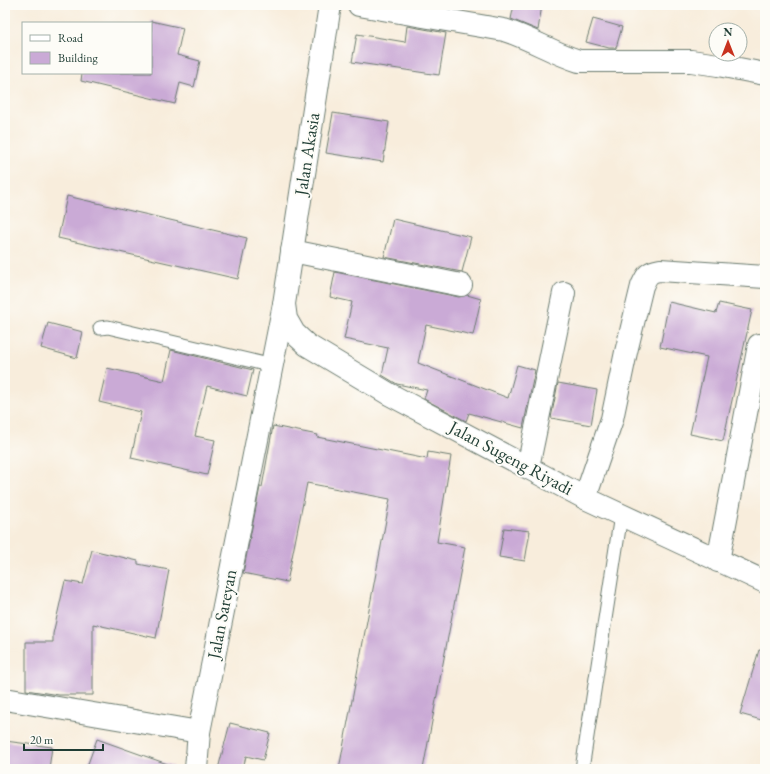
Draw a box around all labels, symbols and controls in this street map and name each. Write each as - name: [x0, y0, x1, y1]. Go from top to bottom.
- legend: [22, 22, 152, 74]
- north arrow: [708, 22, 748, 62]
- text: N: [724, 25, 733, 39]
- text: Road: [58, 30, 84, 46]
- text: Building: [58, 50, 99, 66]
- street label: Jalan Akasia: [288, 110, 325, 199]
- street label: Jalan Sugeng Riyadi: [444, 414, 578, 500]
- street label: Jalan Sareyan: [201, 567, 242, 663]
- scale bar: [24, 726, 103, 752]
- text: 20 m: [30, 732, 54, 748]

